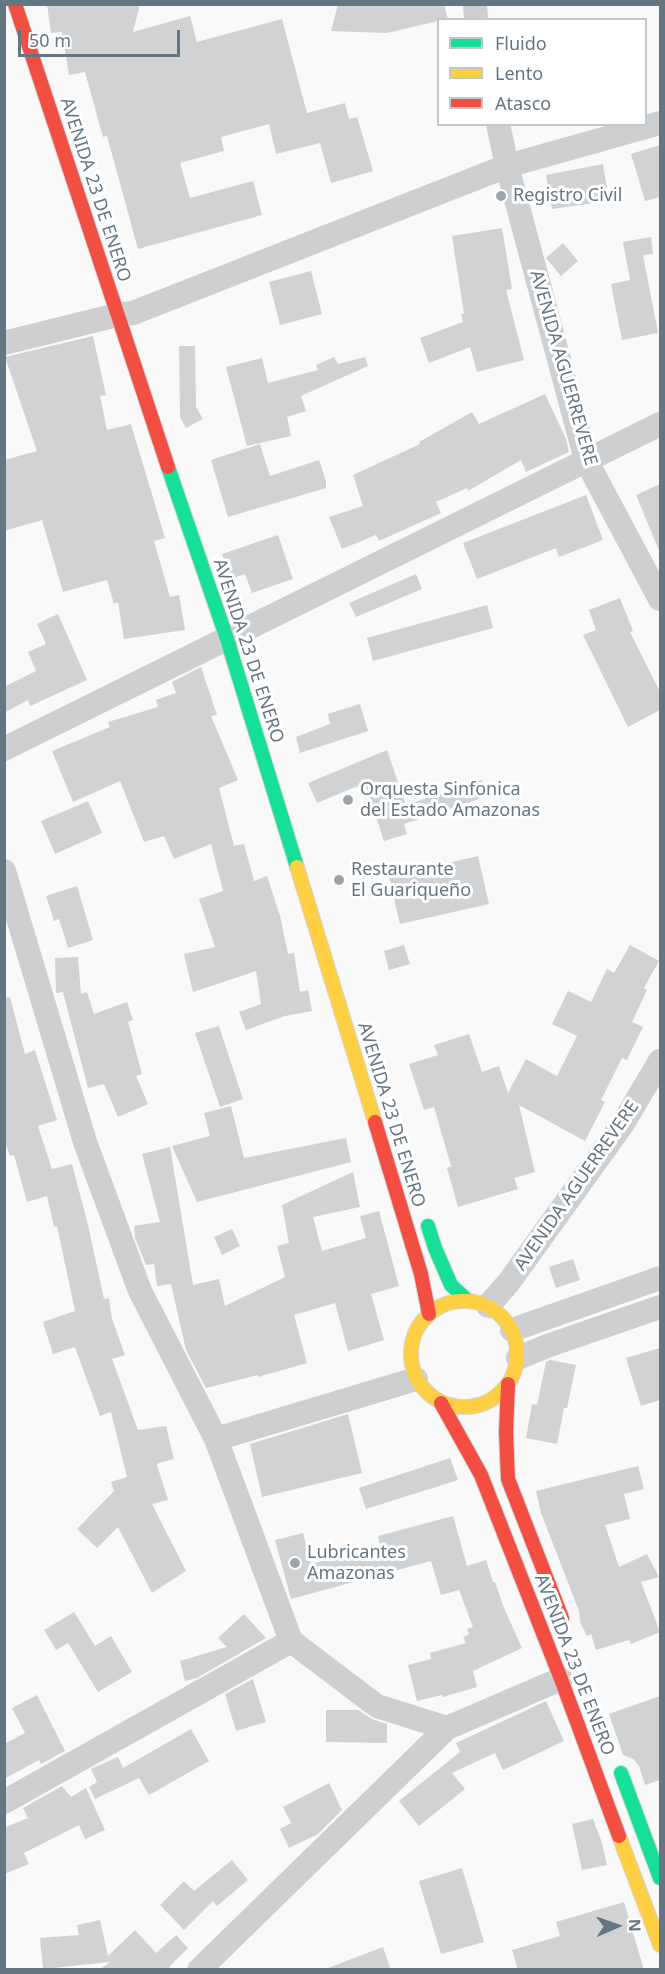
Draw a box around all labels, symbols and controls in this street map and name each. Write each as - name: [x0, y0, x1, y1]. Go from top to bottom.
- scale bar: [21, 18, 183, 56]
- legend: [437, 18, 647, 126]
- text: 50 m: [29, 28, 71, 52]
- text: Fluido: [495, 31, 547, 55]
- text: Lento: [495, 61, 543, 85]
- text: Atasco: [495, 91, 551, 115]
- street label: AVENIDA 23 DE ENERO: [55, 95, 135, 285]
- place label: Registro Civil: [513, 185, 622, 207]
- marker: Registro Civil: [494, 189, 508, 203]
- street label: AVENIDA AGUERREVERE: [525, 268, 601, 468]
- street label: AVENIDA 23 DE ENERO: [208, 556, 288, 746]
- place label: Orquesta Sinfonica del Estado Amazonas: [360, 779, 540, 822]
- marker: Orquesta Sinfonica del Estado Amazonas: [341, 793, 355, 807]
- place label: Restaurante El Guariqueño: [351, 859, 471, 902]
- marker: Restaurante El Guariqueño: [332, 873, 346, 887]
- street label: AVENIDA 23 DE ENERO: [353, 1020, 429, 1210]
- street label: AVENIDA AGUERREVERE: [510, 1097, 644, 1275]
- place label: Lubricantes Amazonas: [307, 1542, 406, 1584]
- marker: Lubricantes Amazonas: [288, 1556, 302, 1570]
- street label: AVENIDA 23 DE ENERO: [529, 1571, 619, 1759]
- north arrow: [587, 1896, 647, 1956]
- text: N: [624, 1918, 646, 1932]

